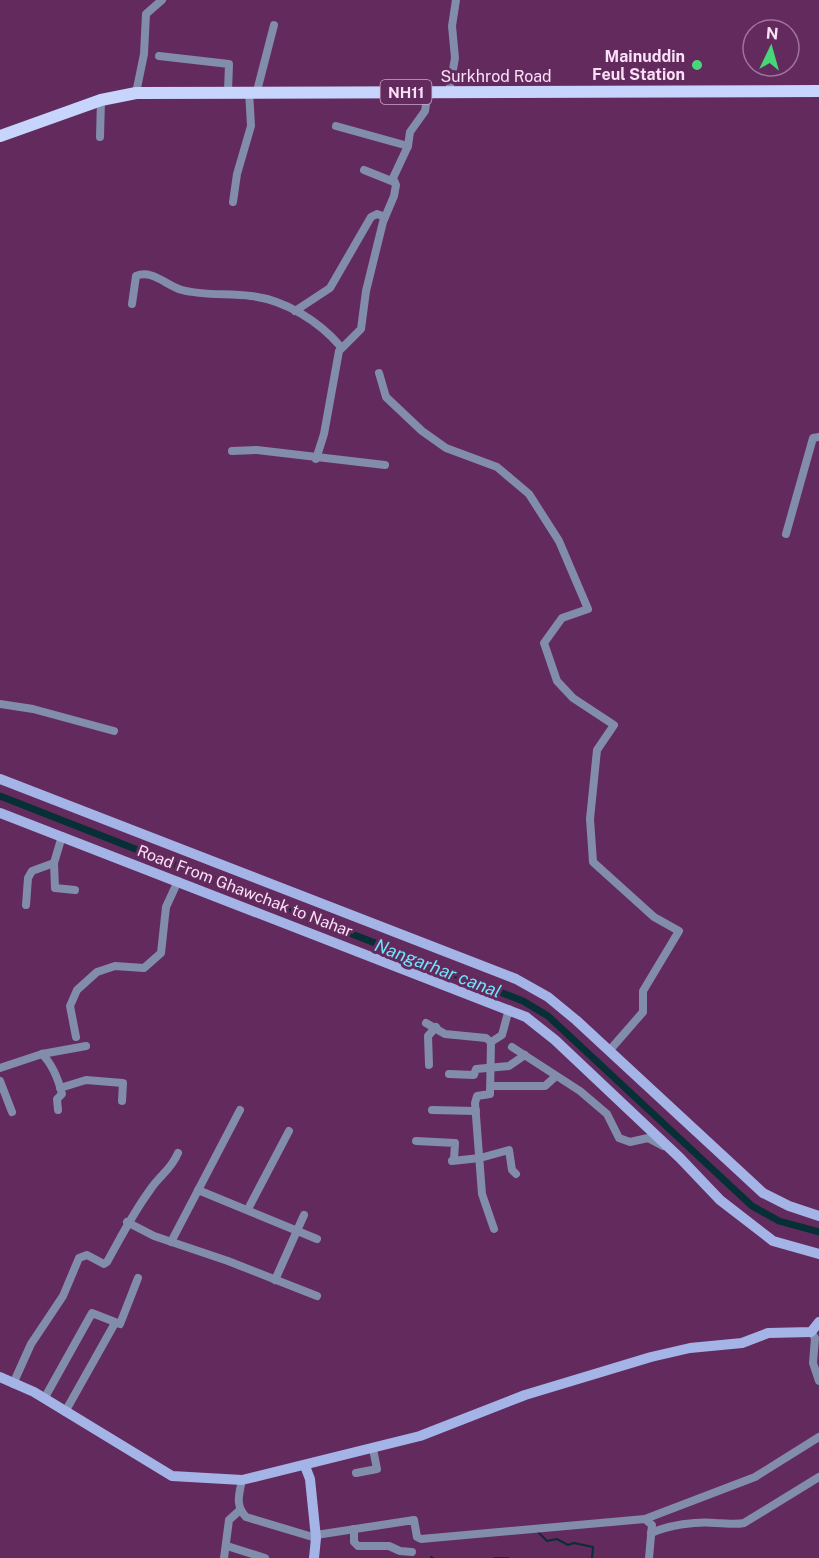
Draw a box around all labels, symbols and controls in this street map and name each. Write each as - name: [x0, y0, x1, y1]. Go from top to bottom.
- north arrow: [741, 18, 801, 78]
- text: N: [765, 24, 779, 44]
- place label: Mainuddin Feul Station: [592, 47, 685, 84]
- marker: Mainuddin Feul Station: [690, 58, 704, 72]
- street label: Surkhrod Road: [440, 67, 552, 86]
- road number: NH11: [380, 80, 432, 104]
- street label: Road From Ghawchak to Nahar: [134, 841, 356, 941]
- water label: Nangarhar canal: [372, 934, 504, 1002]

